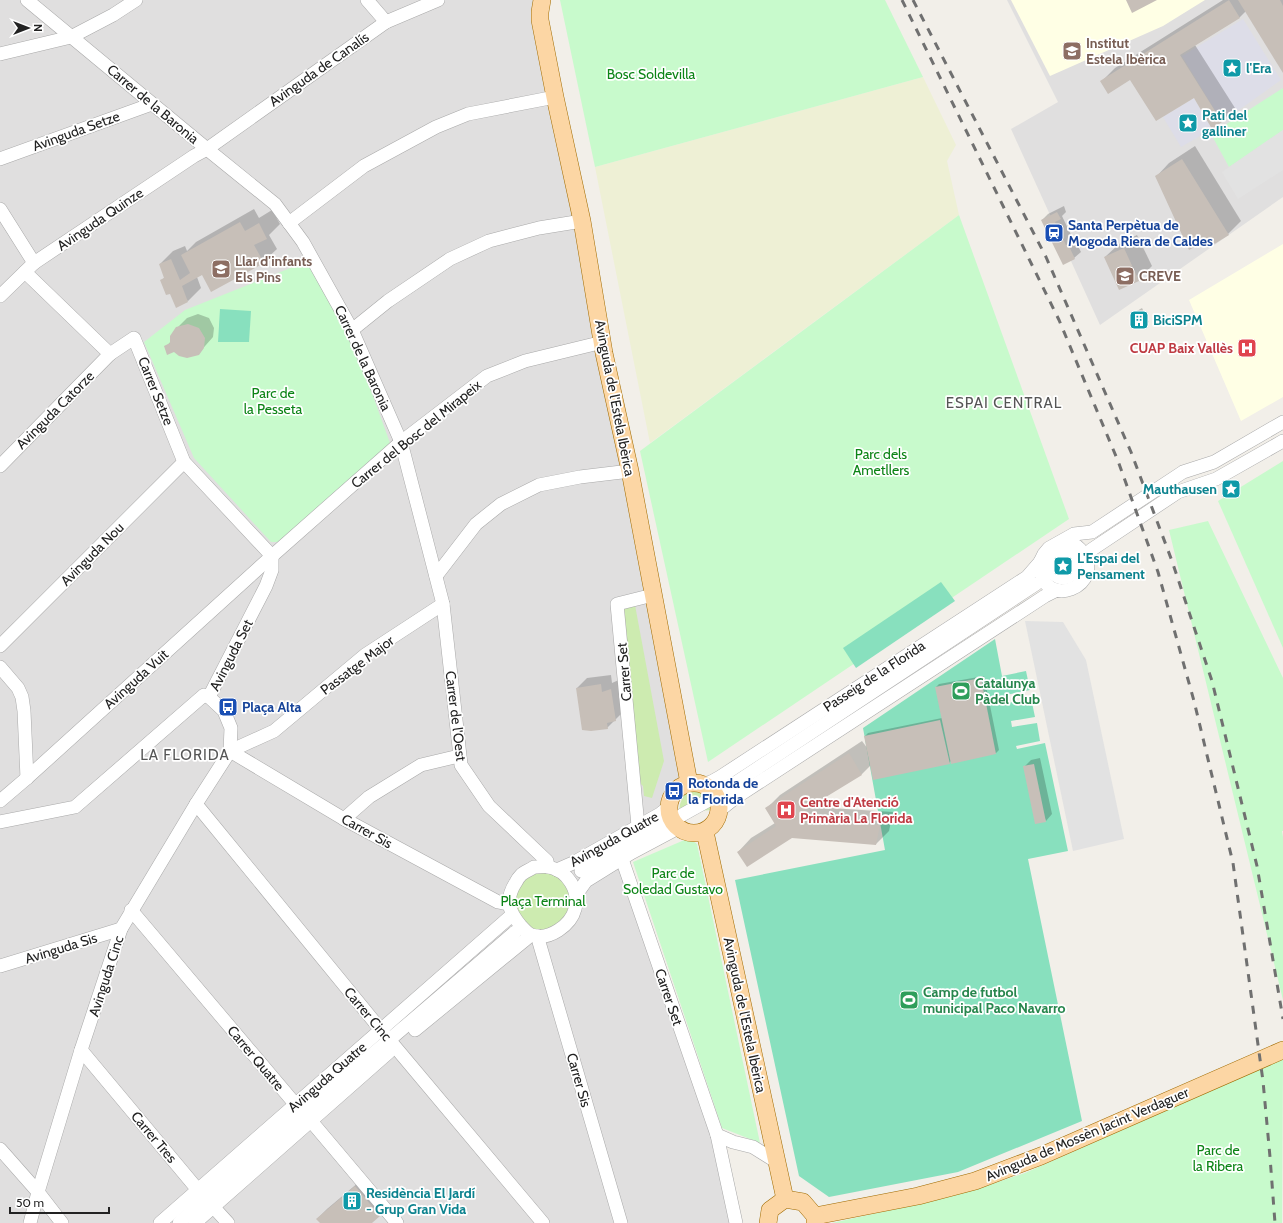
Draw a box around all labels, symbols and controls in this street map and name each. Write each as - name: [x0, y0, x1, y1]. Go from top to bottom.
- north arrow: [8, 8, 48, 48]
- text: N: [31, 24, 45, 32]
- street label: Avinguda de Canalís: [266, 28, 373, 110]
- place label: Institut Estela Ibèrica: [1086, 34, 1166, 68]
- school or university icon: Institut Estela Ibèrica: [1061, 40, 1083, 62]
- place icon: l'Era: [1221, 57, 1243, 79]
- place label: l'Era: [1246, 59, 1272, 77]
- street label: Carrer de la Baronia: [103, 60, 203, 148]
- park label: Bosc Soldevilla: [607, 65, 696, 83]
- place label: Pati del galliner: [1202, 106, 1248, 140]
- street label: Avinguda Setze: [30, 107, 122, 155]
- place icon: Pati del galliner: [1177, 112, 1199, 134]
- street label: Avinguda Quinze: [53, 184, 147, 254]
- place label: Santa Perpètua de Mogoda Riera de Caldes: [1068, 216, 1213, 250]
- station icon: Santa Perpètua de Mogoda Riera de Caldes: [1043, 222, 1065, 244]
- place label: Llar d'infants Els Pins: [235, 252, 312, 286]
- school or university icon: Llar d'infants Els Pins: [210, 258, 232, 280]
- school or university icon: CREVE: [1114, 265, 1136, 287]
- place label: CREVE: [1139, 267, 1181, 285]
- street label: Carrer de la Baronia: [331, 302, 395, 414]
- building icon: BiciSPM: [1128, 309, 1150, 331]
- place label: BiciSPM: [1153, 311, 1203, 329]
- street label: Avinguda de l'Estela Ibèrica: [591, 318, 639, 478]
- hospital icon: CUAP Baix Vallès: [1236, 337, 1258, 359]
- place label: CUAP Baix Vallès: [1130, 339, 1233, 357]
- street label: Carrer Setze: [134, 354, 178, 428]
- street label: Avinguda Catorze: [12, 367, 98, 453]
- street label: Carrer del Bosc del Mirapeix: [347, 376, 485, 492]
- park label: Parc de la Pesseta: [244, 384, 302, 418]
- district label: ESPAI CENTRAL: [946, 394, 1062, 412]
- park label: Parc dels Ametllers: [853, 445, 910, 479]
- place icon: Mauthausen: [1220, 478, 1242, 500]
- place label: Mauthausen: [1143, 480, 1217, 498]
- street label: Avinguda Nou: [56, 518, 128, 590]
- place label: L'Espai del Pensament: [1077, 549, 1145, 583]
- place icon: L'Espai del Pensament: [1052, 555, 1074, 577]
- street label: Avinguda Set: [205, 616, 257, 694]
- street label: Passatge Major: [317, 631, 398, 699]
- street label: Passeig de la Florida: [820, 636, 929, 716]
- street label: Carrer Set: [612, 642, 636, 702]
- street label: Avinguda Vuit: [100, 645, 172, 713]
- street label: Carrer de l'Oest: [442, 670, 470, 762]
- place label: Catalunya Pàdel Club: [975, 674, 1040, 708]
- sports icon: Catalunya Pàdel Club: [950, 680, 972, 702]
- bus stop icon: Plaça Alta: [217, 696, 239, 718]
- place label: Plaça Alta: [242, 698, 301, 716]
- district label: LA FLORIDA: [140, 746, 230, 764]
- place label: Rotonda de la Florida: [688, 774, 758, 808]
- bus stop icon: Rotonda de la Florida: [663, 780, 685, 802]
- place label: Centre d'Atenció Primària La Florida: [800, 793, 912, 827]
- hospital icon: Centre d'Atenció Primària La Florida: [775, 799, 797, 821]
- street label: Avinguda Quatre: [567, 807, 661, 871]
- street label: Carrer Sis: [338, 810, 396, 852]
- park label: Parc de Soledad Gustavo: [623, 864, 723, 898]
- park label: Plaça Terminal: [500, 892, 586, 910]
- street label: Avinguda Sis: [23, 928, 100, 968]
- street label: Avinguda Cinc: [84, 933, 128, 1019]
- street label: Avinguda de l'Estela Ibèrica: [720, 935, 770, 1095]
- street label: Carrer Set: [651, 966, 687, 1028]
- street label: Carrer Cinc: [340, 983, 396, 1045]
- place label: Camp de futbol municipal Paco Navarro: [923, 983, 1065, 1017]
- sports icon: Camp de futbol municipal Paco Navarro: [898, 989, 920, 1011]
- street label: Carrer Quatre: [224, 1022, 288, 1094]
- street label: Avinguda Quatre: [284, 1038, 370, 1116]
- street label: Carrer Sis: [563, 1051, 595, 1109]
- street label: Avinguda de Mossèn Jacint Verdaguer: [983, 1083, 1192, 1185]
- street label: Carrer Tres: [127, 1107, 181, 1167]
- park label: Parc de la Ribera: [1193, 1141, 1244, 1175]
- place label: Residència El Jardí - Grup Gran Vida: [366, 1184, 476, 1218]
- scale bar: [10, 1189, 109, 1215]
- building icon: Residència El Jardí - Grup Gran Vida: [341, 1190, 363, 1212]
- text: 50 m: [16, 1195, 44, 1210]

